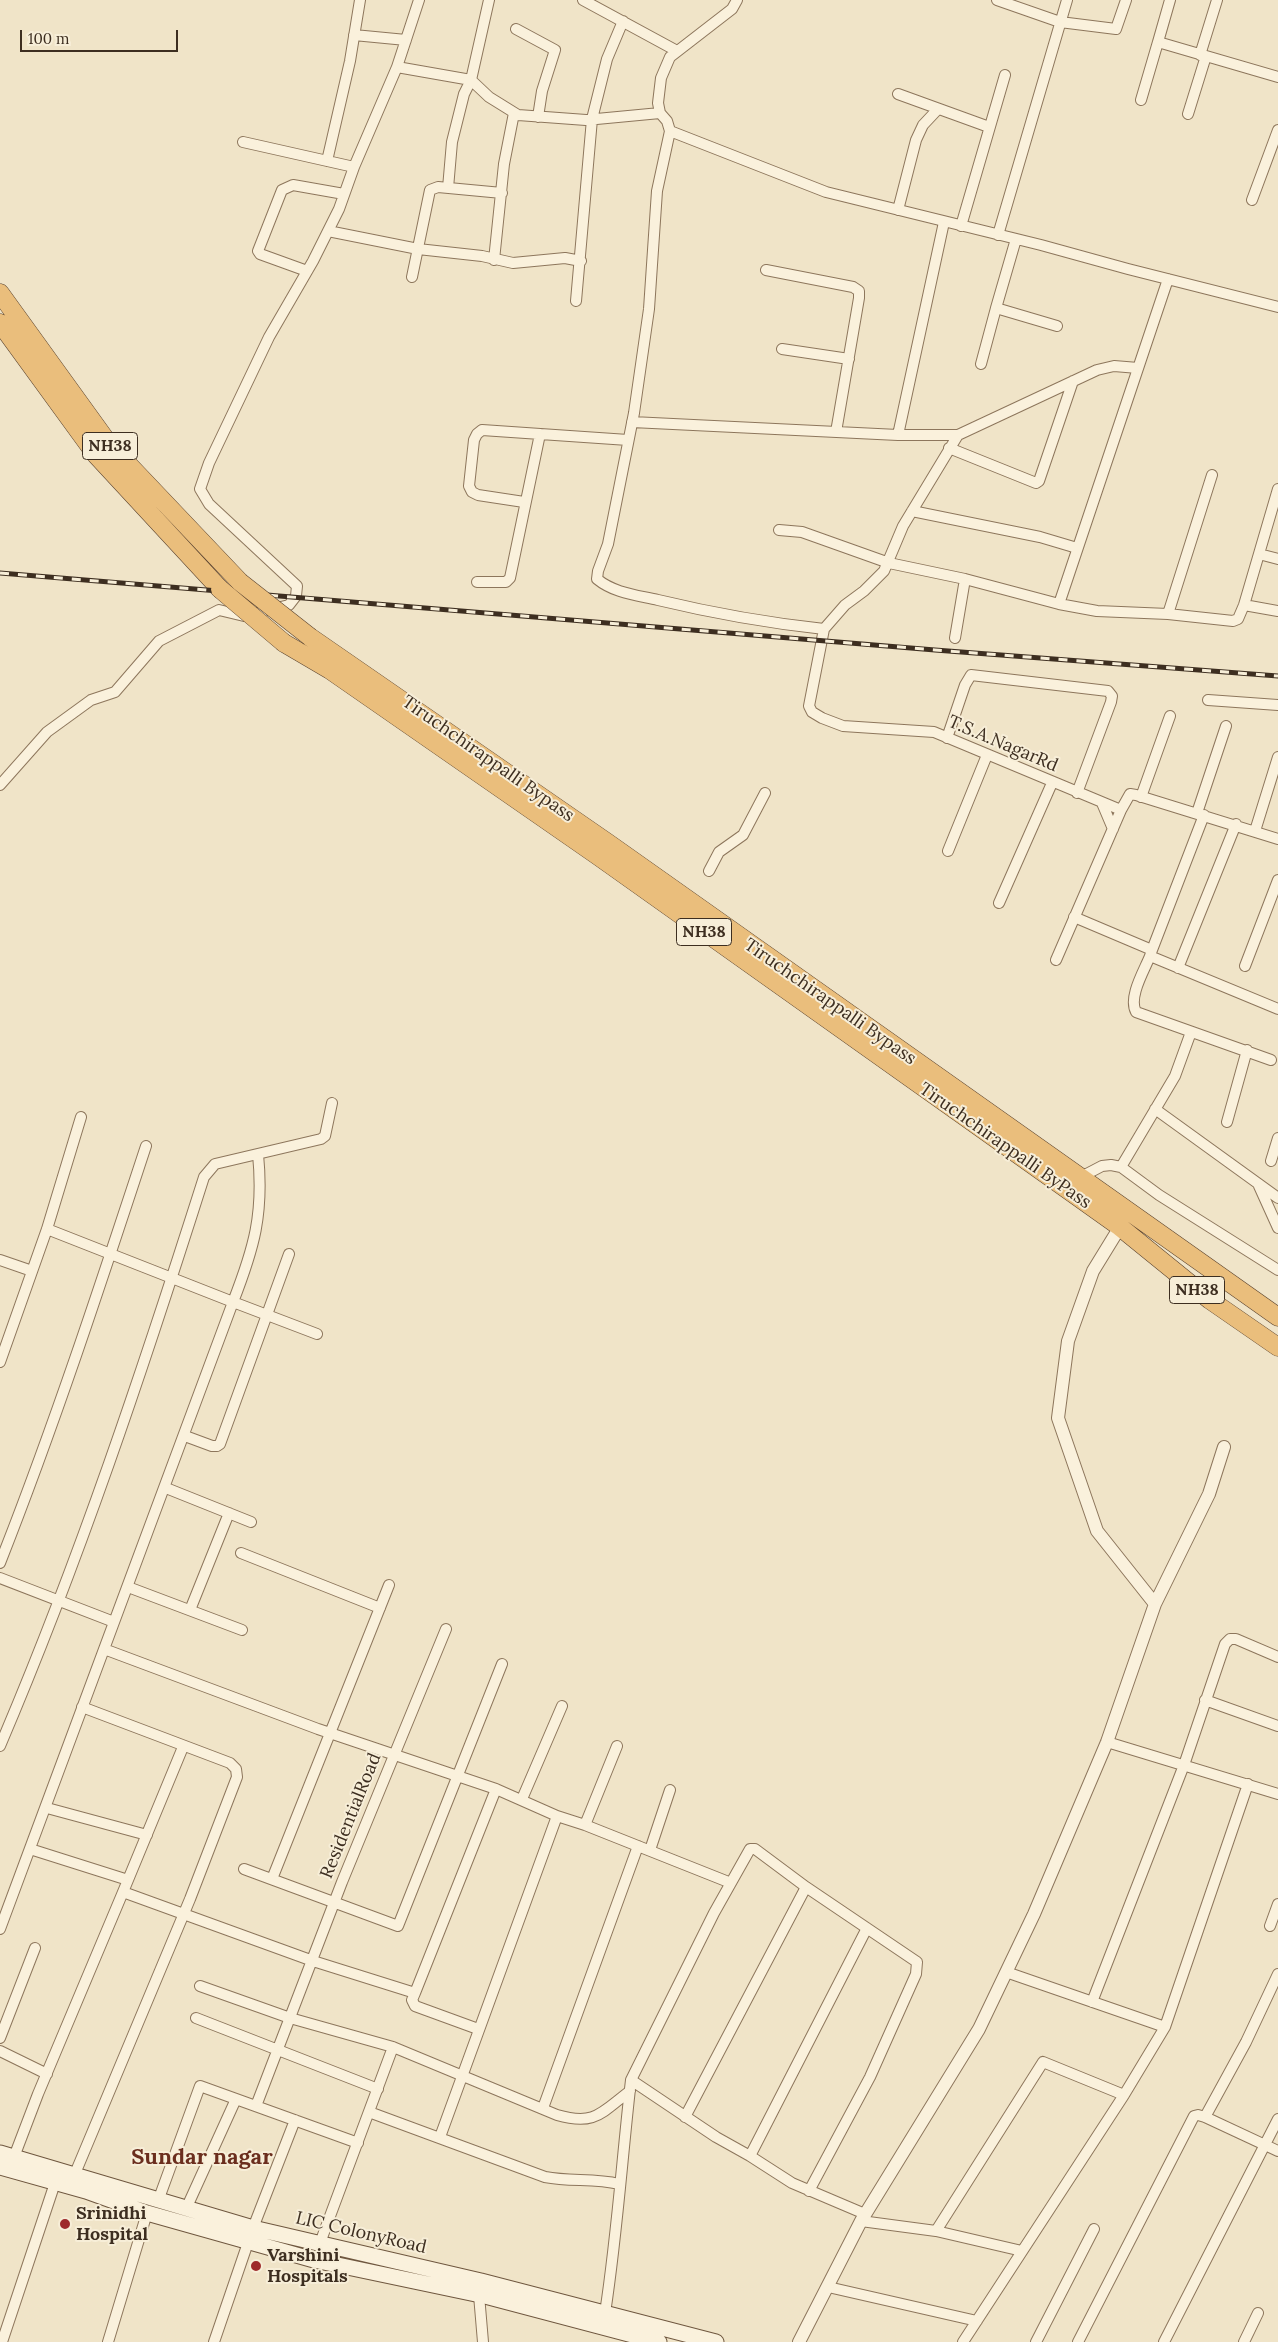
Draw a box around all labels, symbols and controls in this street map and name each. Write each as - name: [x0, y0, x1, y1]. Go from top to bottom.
- scale bar: [22, 20, 180, 52]
- text: 100 m: [28, 29, 69, 48]
- road number: NH38: [82, 432, 138, 460]
- street label: Tiruchchirappalli Bypass: [398, 691, 578, 827]
- street label: T.S.A.NagarRd: [945, 711, 1061, 777]
- road number: NH38: [676, 919, 732, 946]
- street label: Tiruchchirappalli Bypass: [740, 934, 920, 1070]
- street label: Tiruchchirappalli ByPass: [915, 1078, 1095, 1214]
- road number: NH38: [1170, 1276, 1224, 1304]
- street label: ResidentialRoad: [316, 1750, 386, 1882]
- district label: Sundar nagar: [131, 2145, 273, 2171]
- place label: Srinidhi Hospital: [76, 2203, 148, 2246]
- street label: LIC ColonyRoad: [293, 2207, 429, 2259]
- marker: Srinidhi Hospital: [58, 2217, 72, 2231]
- place label: Varshini Hospitals: [267, 2245, 348, 2288]
- marker: Varshini Hospitals: [249, 2259, 263, 2273]

